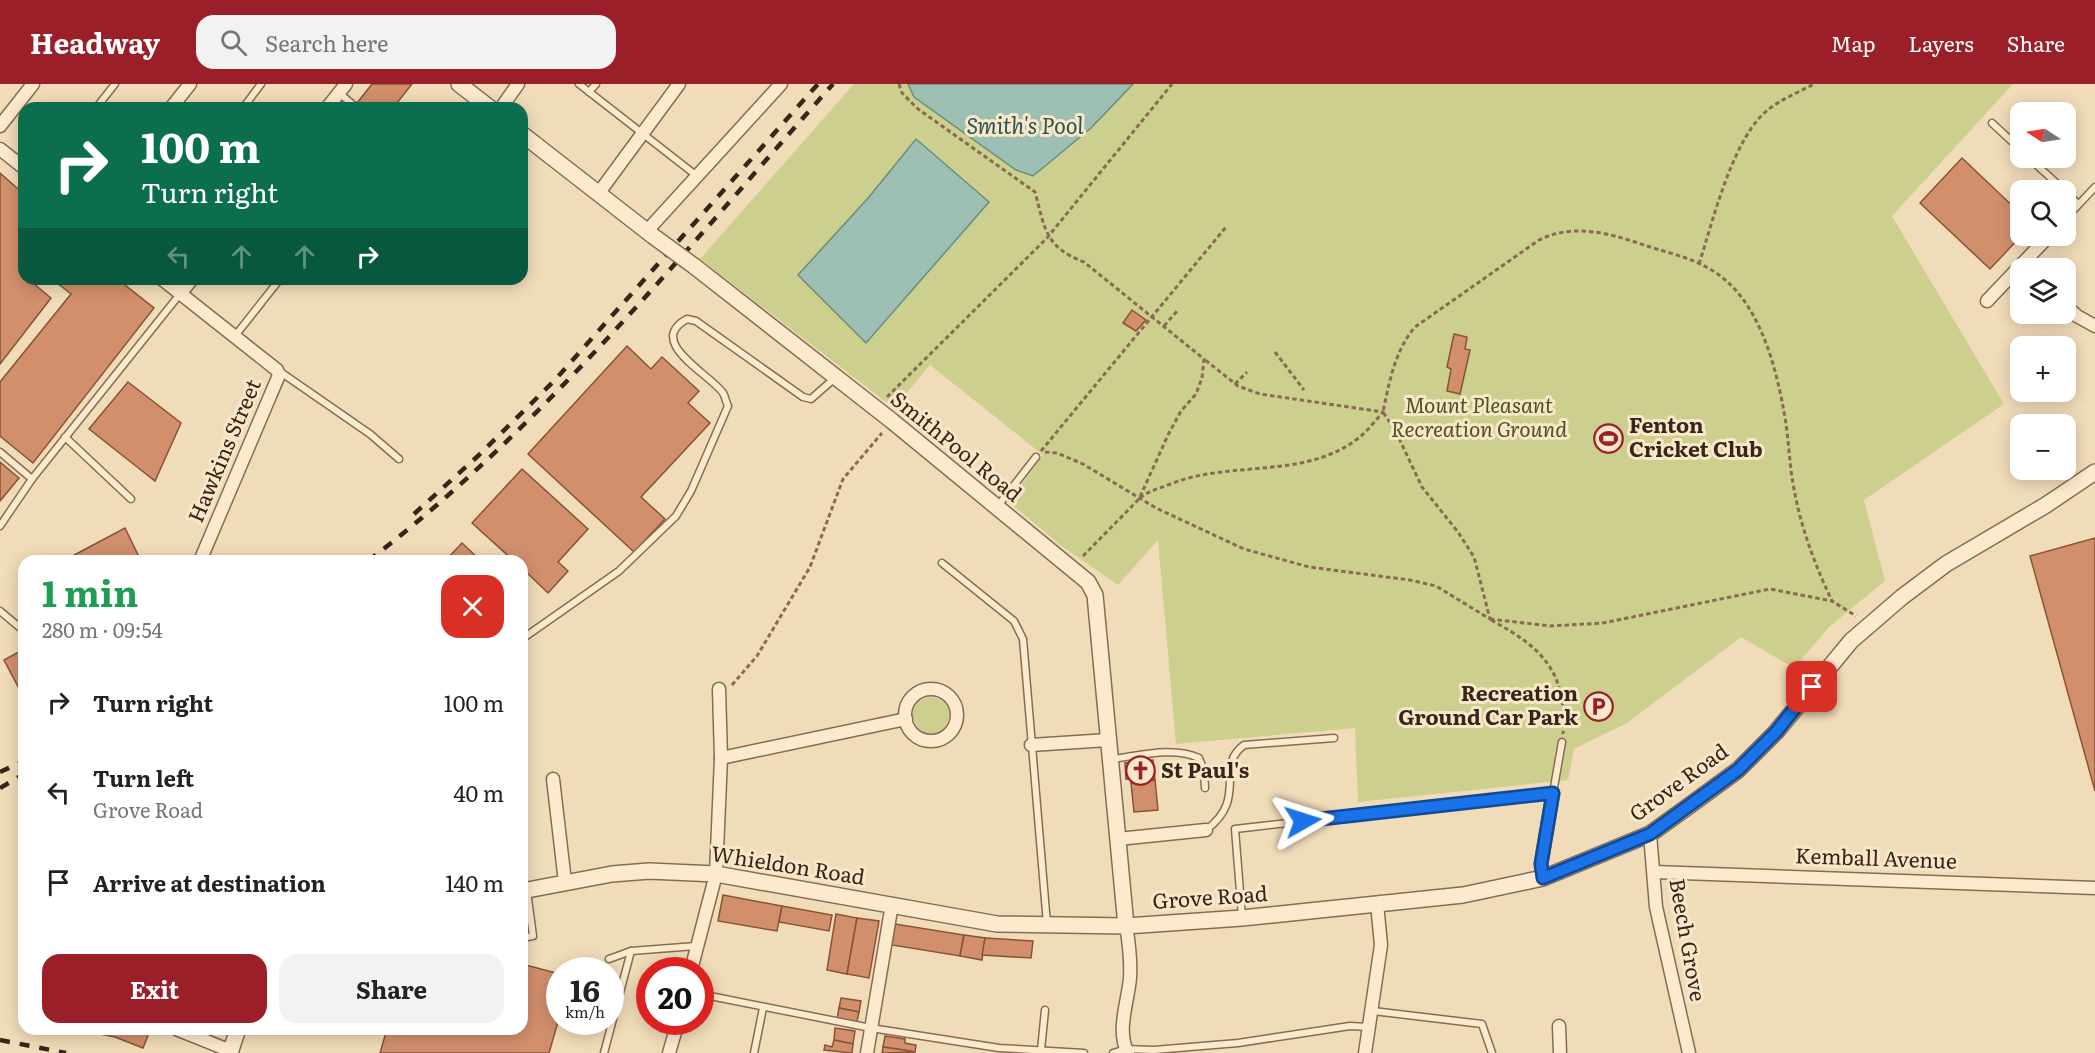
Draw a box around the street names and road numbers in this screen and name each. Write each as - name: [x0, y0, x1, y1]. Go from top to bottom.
- street label: Hawkins Street: [179, 373, 267, 527]
- street label: SmithPool Road: [885, 382, 1030, 508]
- street label: Grove Road: [1622, 734, 1733, 827]
- street label: Whieldon Road: [709, 836, 868, 891]
- street label: Kemball Avenue: [1795, 838, 1958, 875]
- street label: Grove Road: [1151, 876, 1269, 915]
- street label: Beech Grove: [1663, 876, 1716, 1004]

